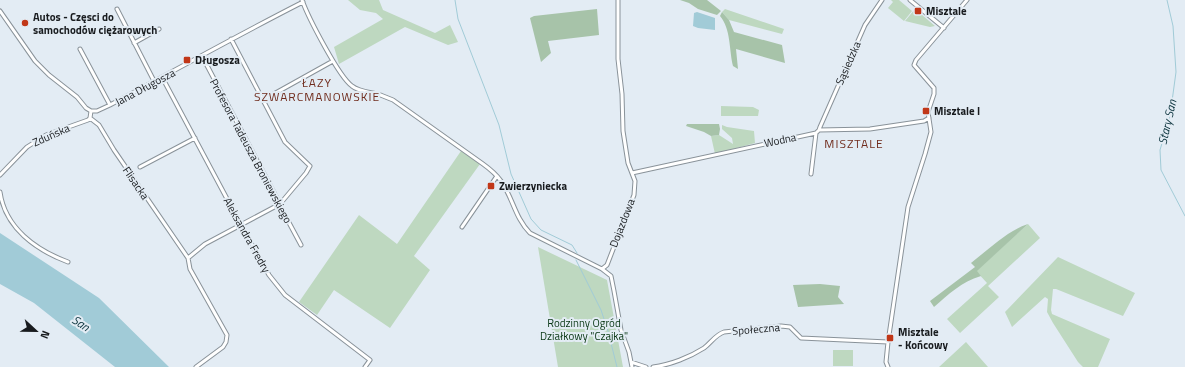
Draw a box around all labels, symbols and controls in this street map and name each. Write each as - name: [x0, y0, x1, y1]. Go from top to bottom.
- place label: Misztale: [926, 3, 967, 19]
- marker: Misztale: [913, 6, 923, 16]
- place label: Autos - Częsci do samochodów ciężarowych: [33, 9, 157, 38]
- marker: Autos - Częsci do samochodów ciężarowych: [20, 18, 30, 28]
- street label: Sąsiedzka: [831, 38, 865, 87]
- place label: Długosza: [195, 52, 240, 68]
- marker: Długosza: [182, 55, 192, 65]
- street label: Jana Długosza: [112, 64, 178, 110]
- district label: ŁAZY SZWARCMANOWSKIE: [254, 73, 380, 106]
- street label: Profesora Tadeusza Broniewskiego: [206, 76, 296, 226]
- water label: Stary San: [1153, 97, 1182, 146]
- place label: Misztale I: [934, 103, 980, 119]
- marker: Misztale I: [921, 106, 931, 116]
- street label: Zduńska: [30, 120, 73, 150]
- street label: Wodna: [762, 129, 798, 151]
- district label: MISZTALE: [824, 134, 884, 153]
- street label: Flisacka: [119, 163, 153, 203]
- place label: Zwierzyniecka: [499, 178, 567, 194]
- marker: Zwierzyniecka: [486, 181, 496, 191]
- street label: Aleksandra Fredry: [220, 194, 275, 276]
- street label: Dojazdowa: [605, 196, 639, 250]
- water label: San: [68, 310, 95, 336]
- north arrow: [16, 311, 56, 351]
- park label: Rodzinny Ogród Działkowy "Czajka": [540, 315, 628, 344]
- street label: Społeczna: [732, 319, 781, 339]
- place label: Misztale - Końcowy: [898, 324, 948, 353]
- text: N: [36, 328, 54, 341]
- marker: Misztale - Końcowy: [885, 333, 895, 343]

